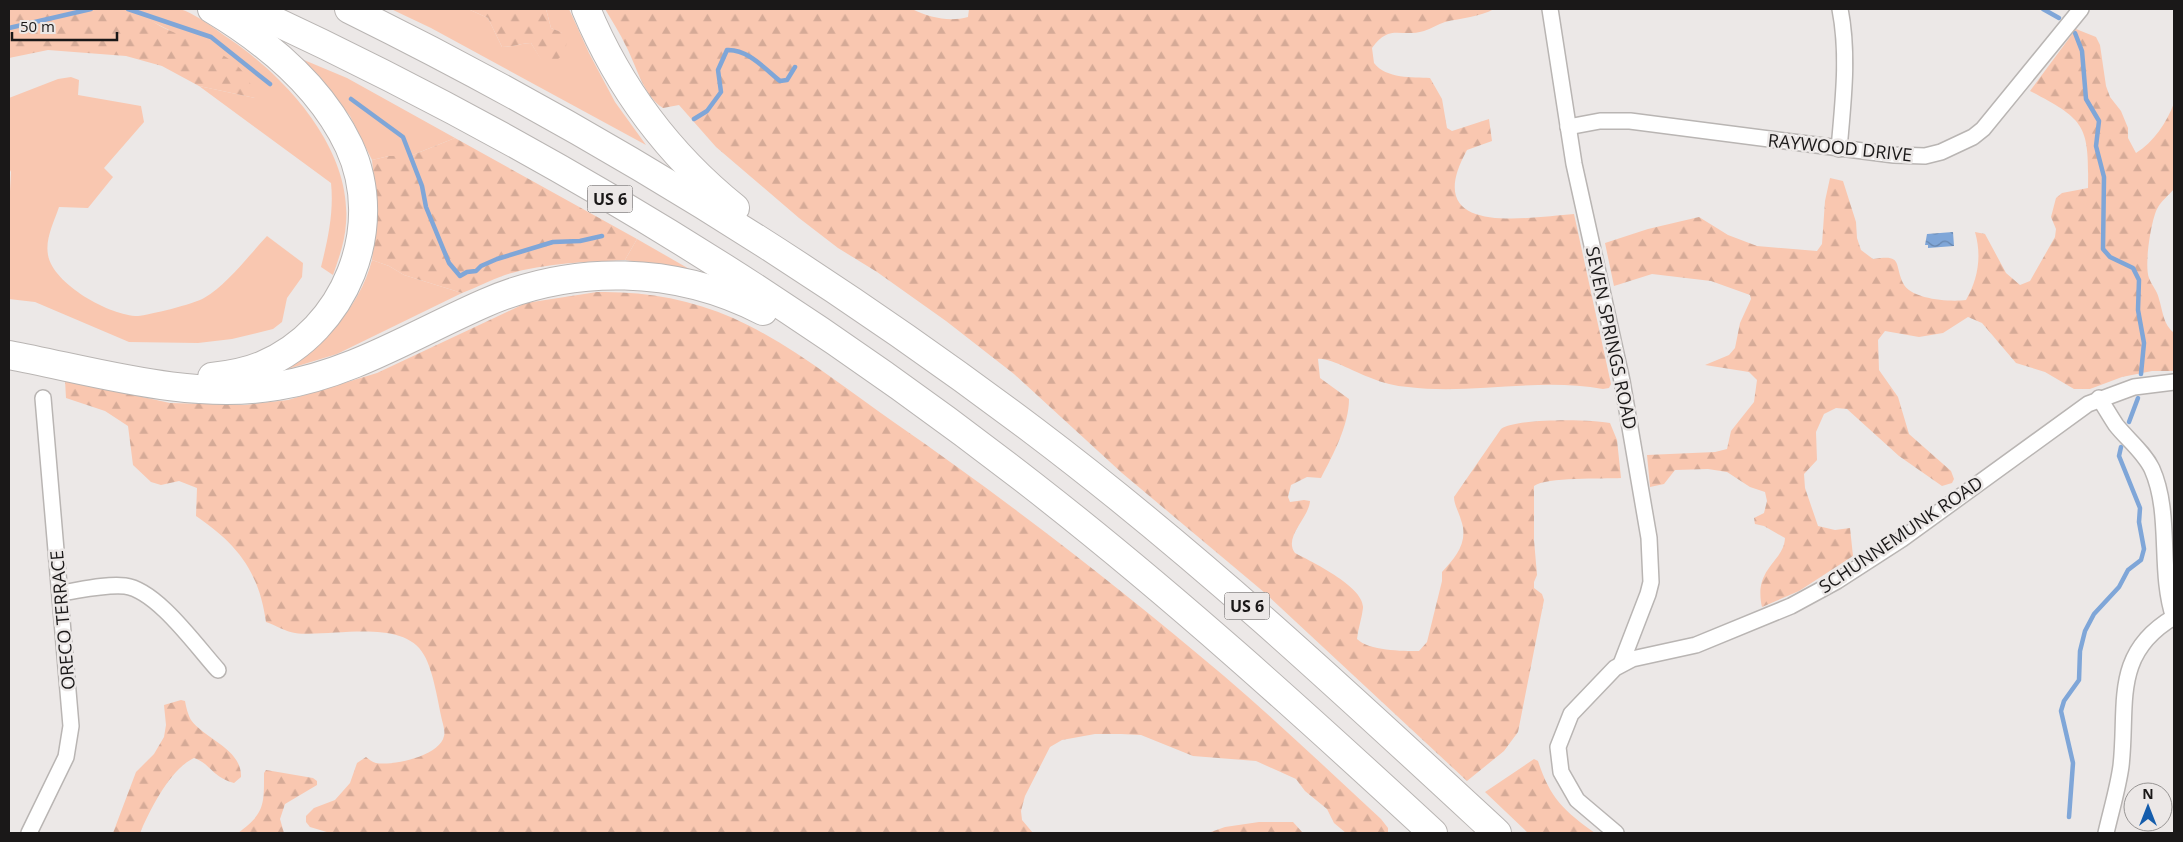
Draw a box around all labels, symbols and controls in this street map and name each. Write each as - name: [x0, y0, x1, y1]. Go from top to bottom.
- scale bar: [12, 10, 118, 42]
- text: 50 m: [20, 16, 55, 36]
- street label: RAYWOOD DRIVE: [1767, 128, 1913, 167]
- road number: US 6: [588, 185, 632, 212]
- street label: SEVEN SPRINGS ROAD: [1581, 244, 1643, 431]
- street label: SCHUNNEMUNK ROAD: [1814, 470, 1987, 598]
- street label: ORECO TERRACE: [44, 549, 80, 691]
- road number: US 6: [1224, 592, 1270, 620]
- north arrow: [2123, 782, 2173, 832]
- text: N: [2142, 784, 2154, 803]

